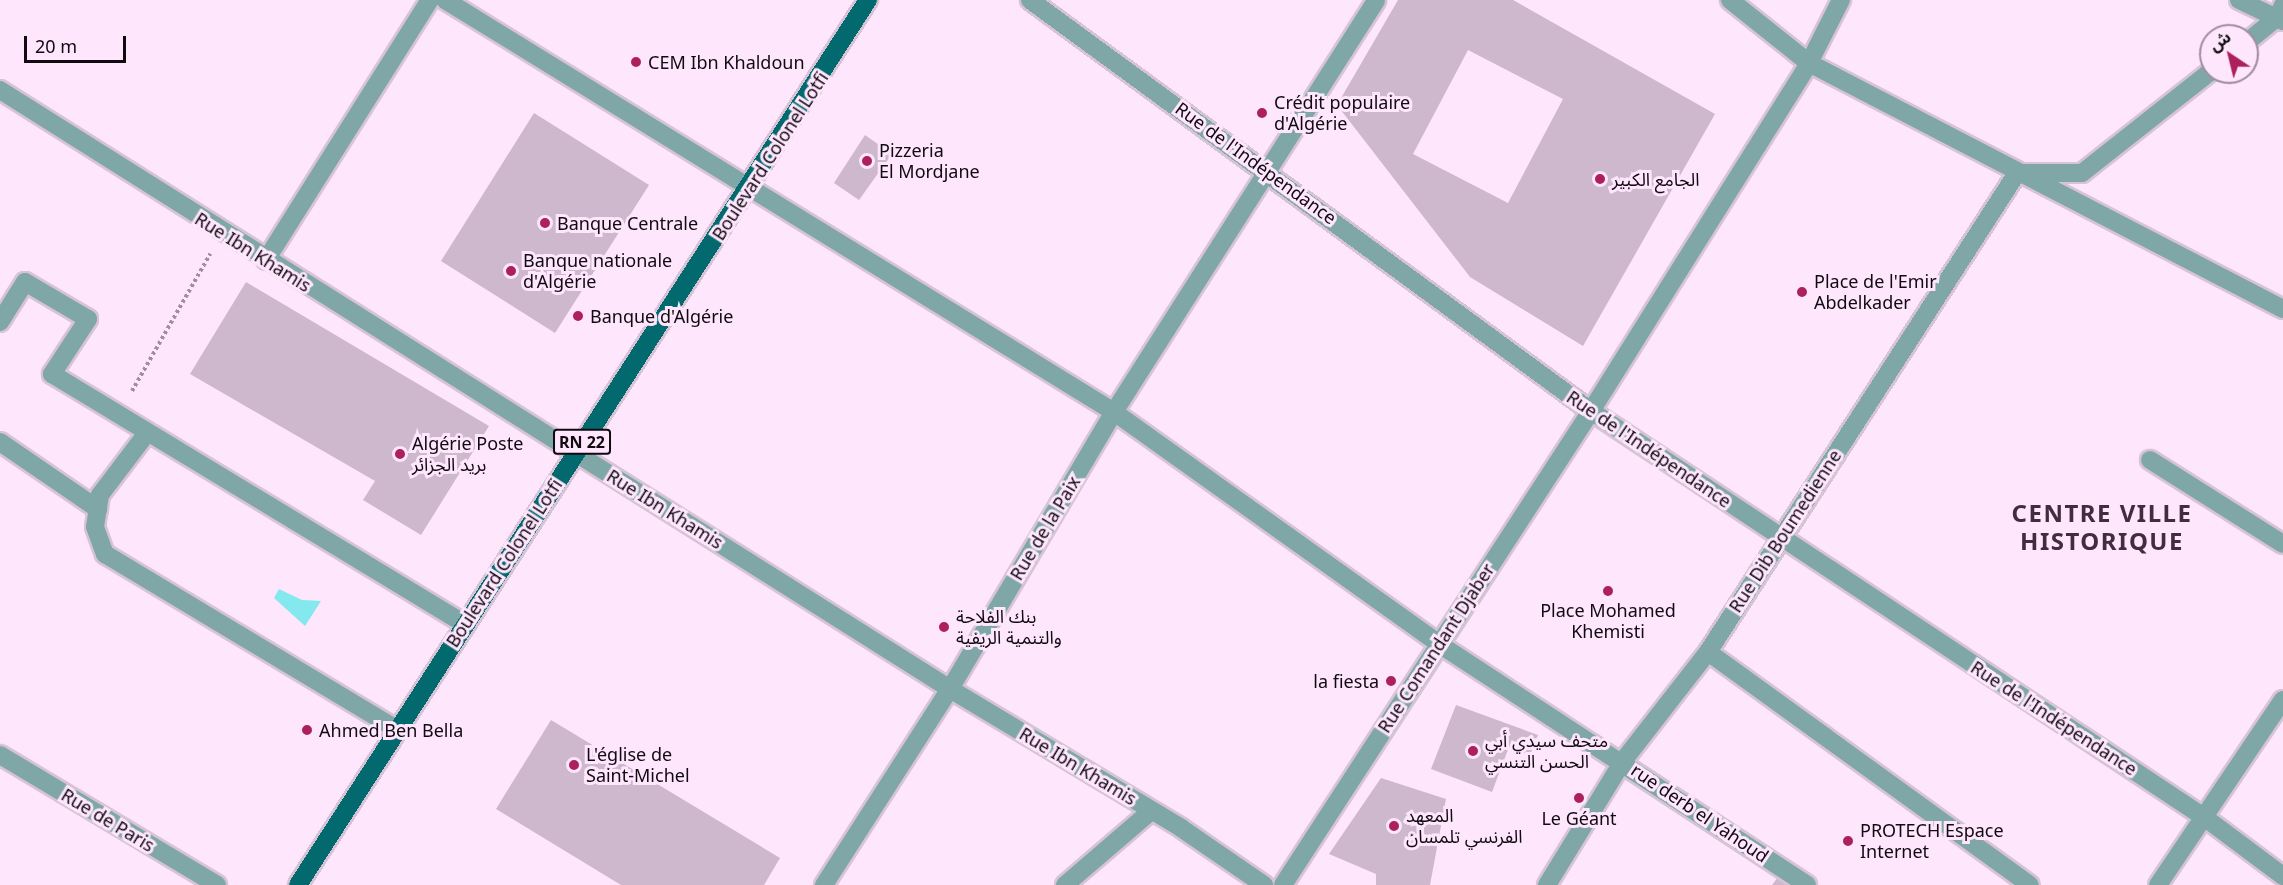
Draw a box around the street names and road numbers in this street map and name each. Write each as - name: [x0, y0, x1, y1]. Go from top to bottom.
- street label: Boulevard Colonel Lotfi: [707, 68, 833, 244]
- street label: Rue de l'Indépendance: [1171, 97, 1341, 229]
- street label: Rue Ibn Khamis: [191, 208, 315, 296]
- street label: Rue de l'Indépendance: [1563, 386, 1735, 512]
- road number: RN 22: [552, 429, 612, 455]
- street label: Rue Dib Boumedienne: [1724, 446, 1846, 616]
- street label: Rue Ibn Khamis: [603, 465, 727, 553]
- street label: Rue de la Paix: [1005, 472, 1085, 584]
- street label: Boulevard Colonel Lotfi: [441, 475, 567, 651]
- street label: Rue Comandant Djaber: [1373, 559, 1499, 737]
- street label: Rue de l'Indépendance: [1967, 656, 2141, 780]
- street label: Rue Ibn Khamis: [1016, 723, 1140, 809]
- street label: rue derb el Yahoud: [1627, 759, 1773, 867]
- street label: Rue de Paris: [58, 784, 158, 856]

